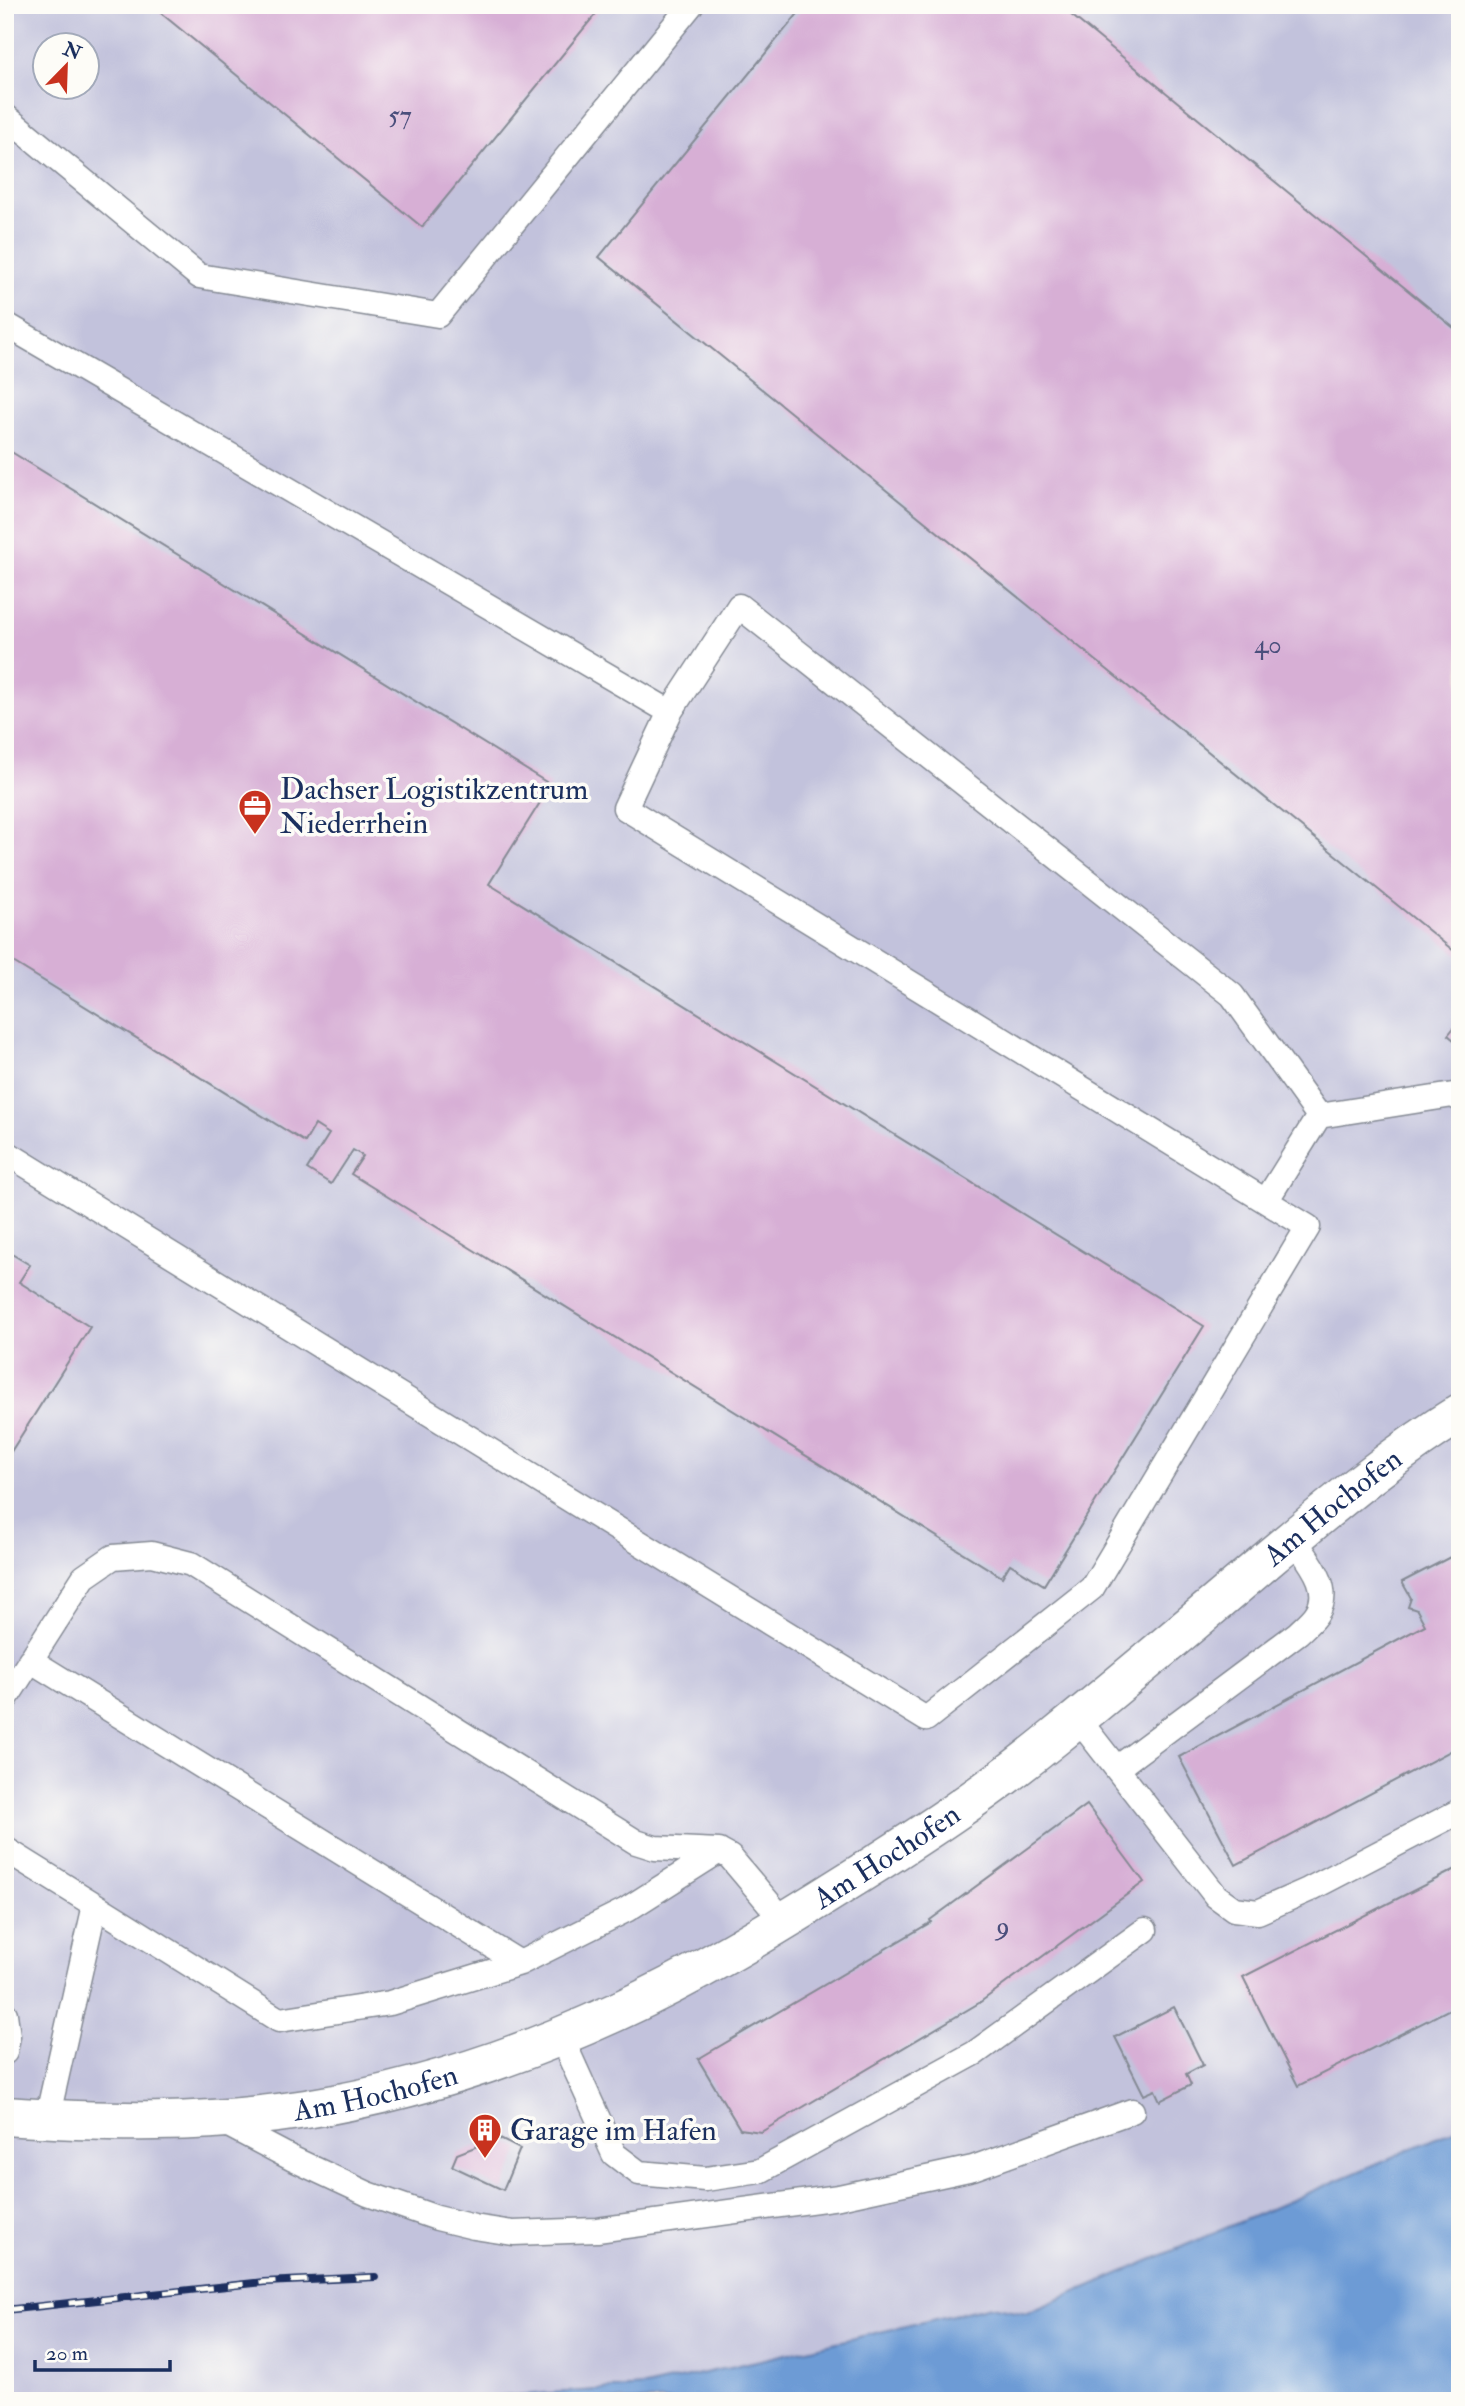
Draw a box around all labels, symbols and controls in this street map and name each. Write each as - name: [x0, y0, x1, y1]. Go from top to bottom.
- north arrow: [32, 32, 102, 102]
- text: N: [59, 37, 86, 66]
- house number: 57: [388, 100, 412, 132]
- house number: 40: [1254, 629, 1282, 661]
- place label: Dachser Logistikzentrum Niederrhein: [280, 771, 588, 842]
- office icon: Dachser Logistikzentrum Niederrhein: [236, 787, 274, 836]
- street label: Am Hochofen: [1255, 1440, 1409, 1574]
- street label: Am Hochofen: [805, 1795, 967, 1917]
- house number: 9: [994, 1911, 1010, 1943]
- street label: Am Hochofen: [290, 2056, 462, 2129]
- building icon: Garage im Hafen: [466, 2111, 504, 2160]
- place label: Garage im Hafen: [510, 2112, 717, 2149]
- scale bar: [35, 2329, 170, 2373]
- text: 20 m: [46, 2340, 88, 2367]

